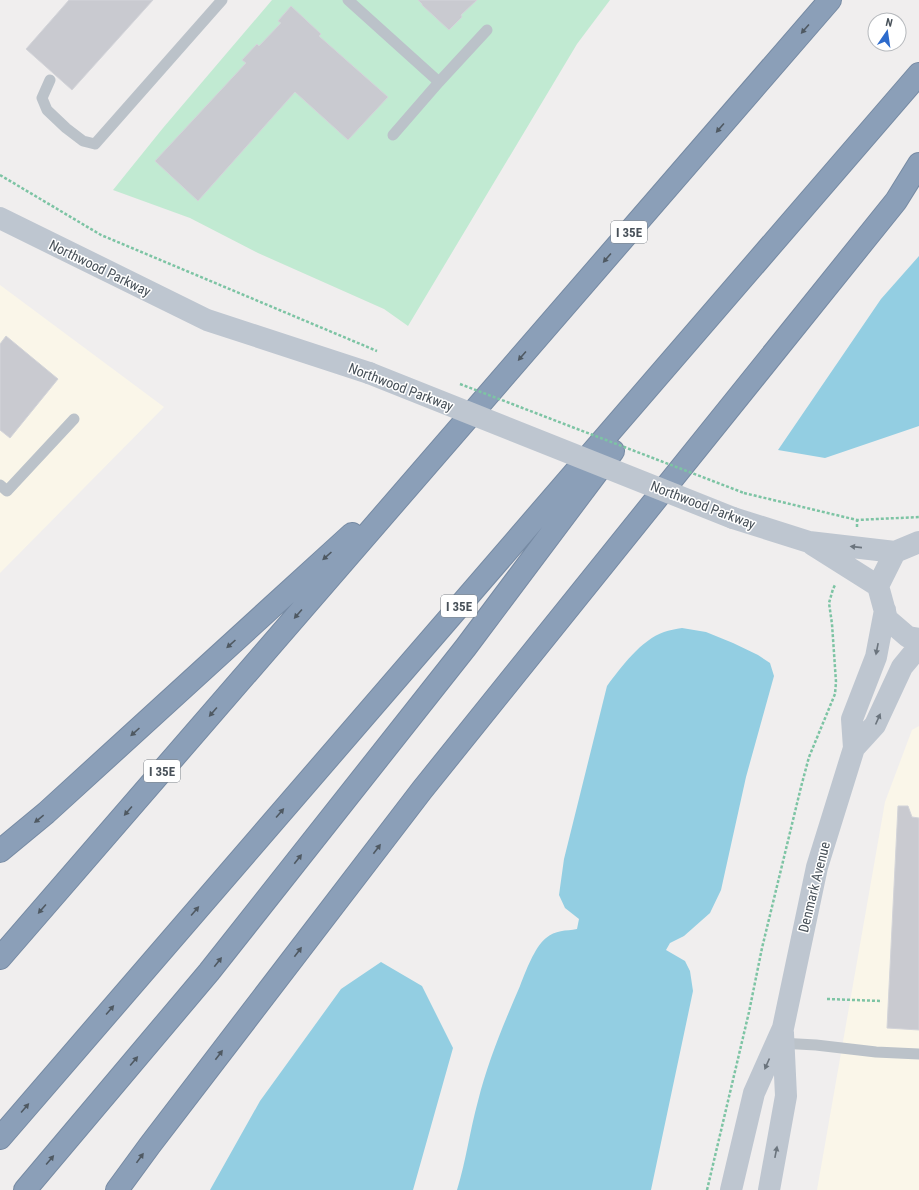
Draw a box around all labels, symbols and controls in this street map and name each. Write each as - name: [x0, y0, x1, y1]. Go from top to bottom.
- north arrow: [867, 12, 907, 52]
- text: N: [884, 16, 894, 30]
- one-way arrow: [800, 24, 809, 35]
- one-way arrow: [715, 122, 724, 133]
- road number: I 35E: [611, 221, 647, 243]
- street label: Northwood Parkway: [47, 236, 154, 300]
- one-way arrow: [602, 252, 611, 263]
- one-way arrow: [517, 351, 526, 361]
- street label: Northwood Parkway: [346, 360, 456, 414]
- street label: Northwood Parkway: [648, 478, 758, 532]
- one-way arrow: [850, 544, 862, 550]
- one-way arrow: [322, 552, 332, 561]
- road number: I 35E: [441, 595, 477, 617]
- one-way arrow: [294, 610, 303, 619]
- one-way arrow: [226, 639, 236, 649]
- one-way arrow: [874, 643, 880, 655]
- one-way arrow: [208, 707, 217, 718]
- one-way arrow: [876, 712, 882, 724]
- one-way arrow: [130, 727, 140, 737]
- road number: I 35E: [144, 760, 180, 782]
- one-way arrow: [123, 805, 132, 816]
- one-way arrow: [275, 808, 284, 817]
- one-way arrow: [33, 815, 44, 824]
- street label: Denmark Avenue: [795, 840, 833, 934]
- one-way arrow: [373, 843, 381, 854]
- one-way arrow: [294, 854, 303, 865]
- one-way arrow: [38, 904, 47, 914]
- one-way arrow: [190, 906, 200, 916]
- one-way arrow: [294, 946, 302, 957]
- one-way arrow: [214, 956, 222, 967]
- one-way arrow: [106, 1004, 115, 1015]
- one-way arrow: [215, 1049, 223, 1060]
- one-way arrow: [130, 1056, 139, 1066]
- one-way arrow: [764, 1058, 770, 1069]
- one-way arrow: [21, 1103, 30, 1114]
- one-way arrow: [773, 1146, 779, 1158]
- one-way arrow: [136, 1153, 144, 1164]
- one-way arrow: [46, 1155, 55, 1166]

